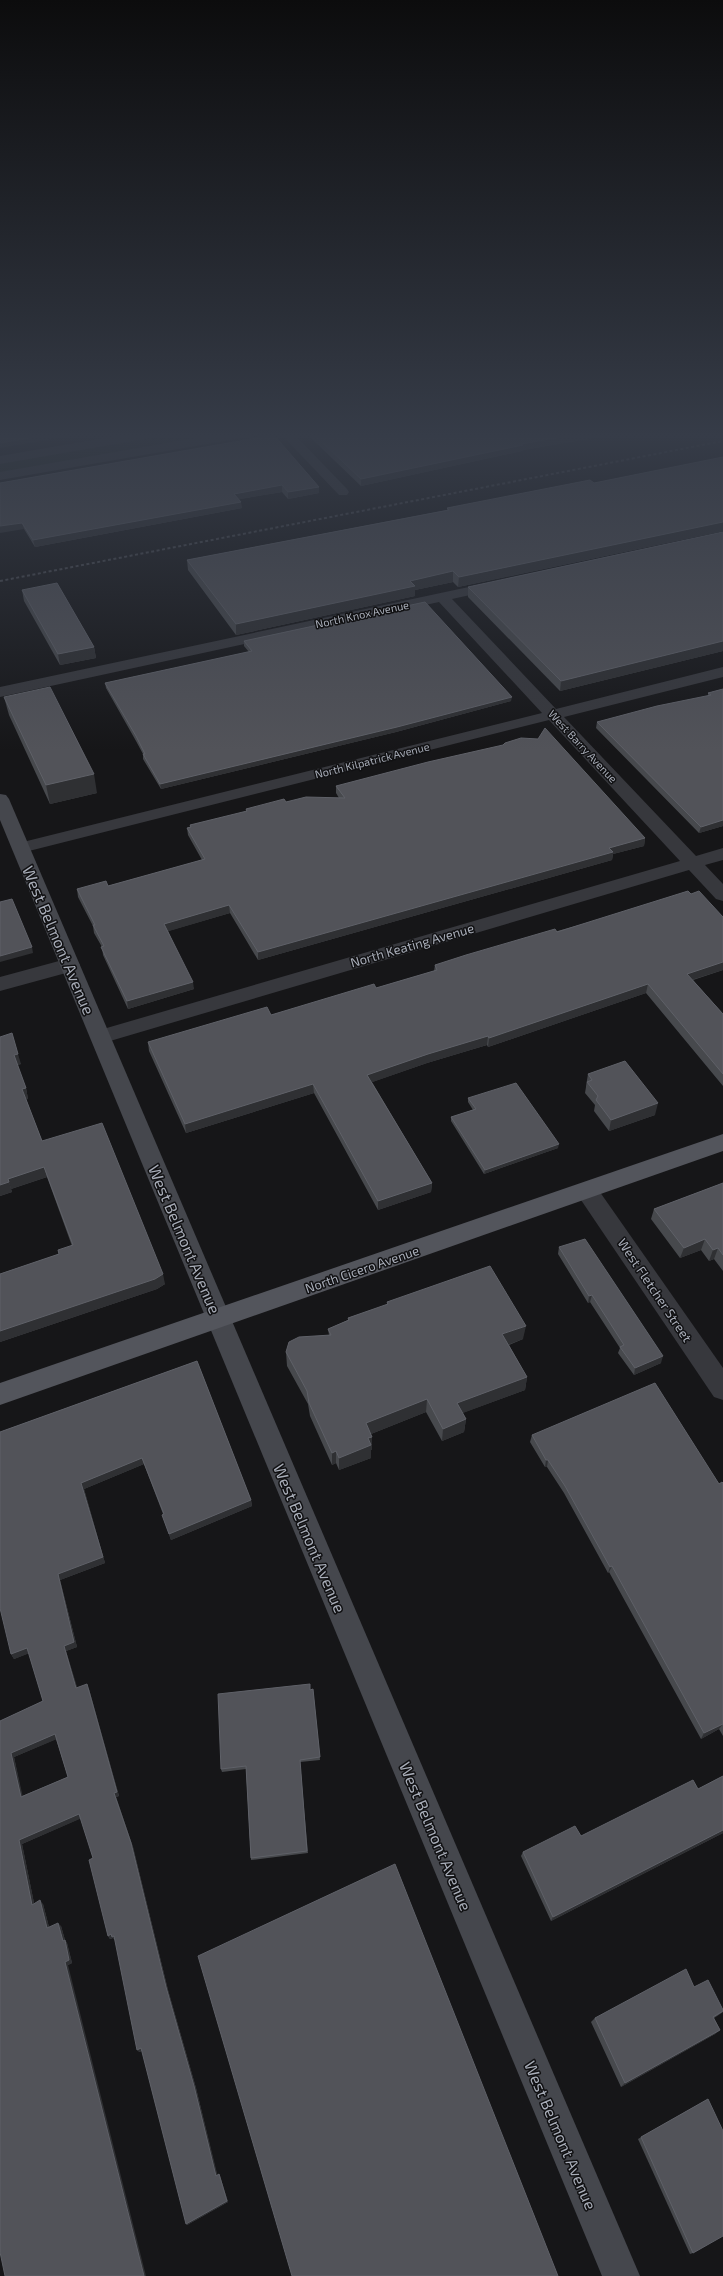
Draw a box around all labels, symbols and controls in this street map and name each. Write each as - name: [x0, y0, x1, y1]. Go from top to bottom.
- street label: North Knox Avenue: [314, 598, 410, 630]
- street label: West Barry Avenue: [546, 707, 620, 785]
- street label: North Kilpatrick Avenue: [313, 739, 431, 781]
- street label: West Belmont Avenue: [19, 863, 99, 1017]
- street label: North Keating Avenue: [348, 920, 476, 970]
- street label: West Belmont Avenue: [145, 1162, 225, 1316]
- street label: West Fletcher Street: [614, 1235, 696, 1345]
- street label: North Cicero Avenue: [303, 1242, 421, 1296]
- street label: West Belmont Avenue: [270, 1461, 350, 1615]
- street label: West Belmont Avenue: [396, 1759, 476, 1913]
- street label: West Belmont Avenue: [521, 2058, 601, 2212]

